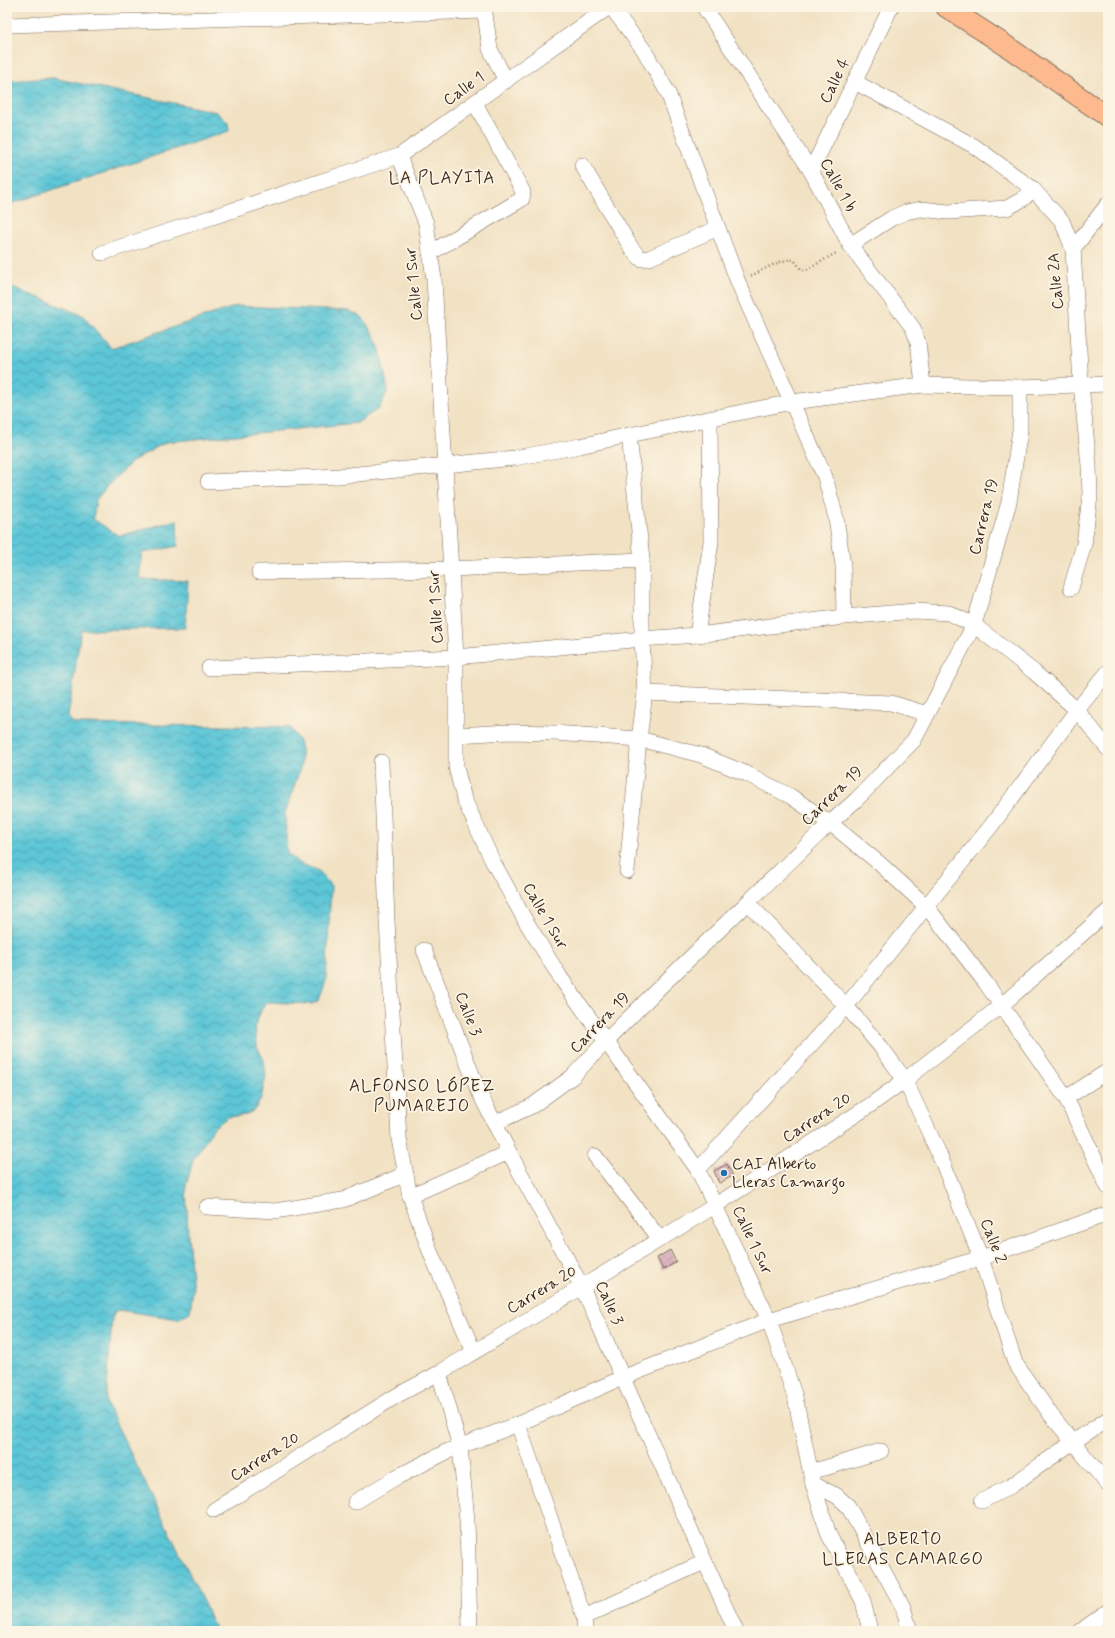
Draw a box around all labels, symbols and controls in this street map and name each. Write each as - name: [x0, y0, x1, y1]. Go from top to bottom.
- street label: Calle 4: [815, 55, 855, 107]
- street label: Calle 1: [439, 67, 489, 111]
- street label: Calle 1 b: [815, 155, 861, 216]
- district label: LA PLAYITA: [389, 167, 495, 189]
- street label: Calle 1 Sur: [400, 246, 428, 321]
- street label: Calle 2A: [1043, 252, 1069, 310]
- street label: Carrera 19: [964, 477, 1004, 557]
- street label: Calle 1 Sur: [424, 569, 448, 644]
- street label: Carrera 19: [797, 761, 867, 831]
- street label: Calle 1 Sur: [518, 879, 573, 953]
- street label: Carrera 19: [565, 988, 635, 1058]
- street label: Calle 3: [450, 989, 486, 1039]
- district label: ALFONSO LÓPEZ PUMAREJO: [349, 1075, 495, 1117]
- street label: Carrera 20: [779, 1088, 855, 1148]
- place label: CAI Alberto Lleras Camargo: [732, 1154, 845, 1194]
- marker: CAI Alberto Lleras Camargo: [719, 1168, 729, 1178]
- street label: Calle 1 Sur: [727, 1202, 777, 1278]
- street label: Calle 2: [975, 1216, 1011, 1267]
- street label: Carrera 20: [503, 1261, 581, 1319]
- street label: Calle 3: [590, 1278, 628, 1328]
- street label: Carrera 20: [226, 1427, 304, 1487]
- district label: ALBERTO LLERAS CAMARGO: [822, 1528, 984, 1570]

